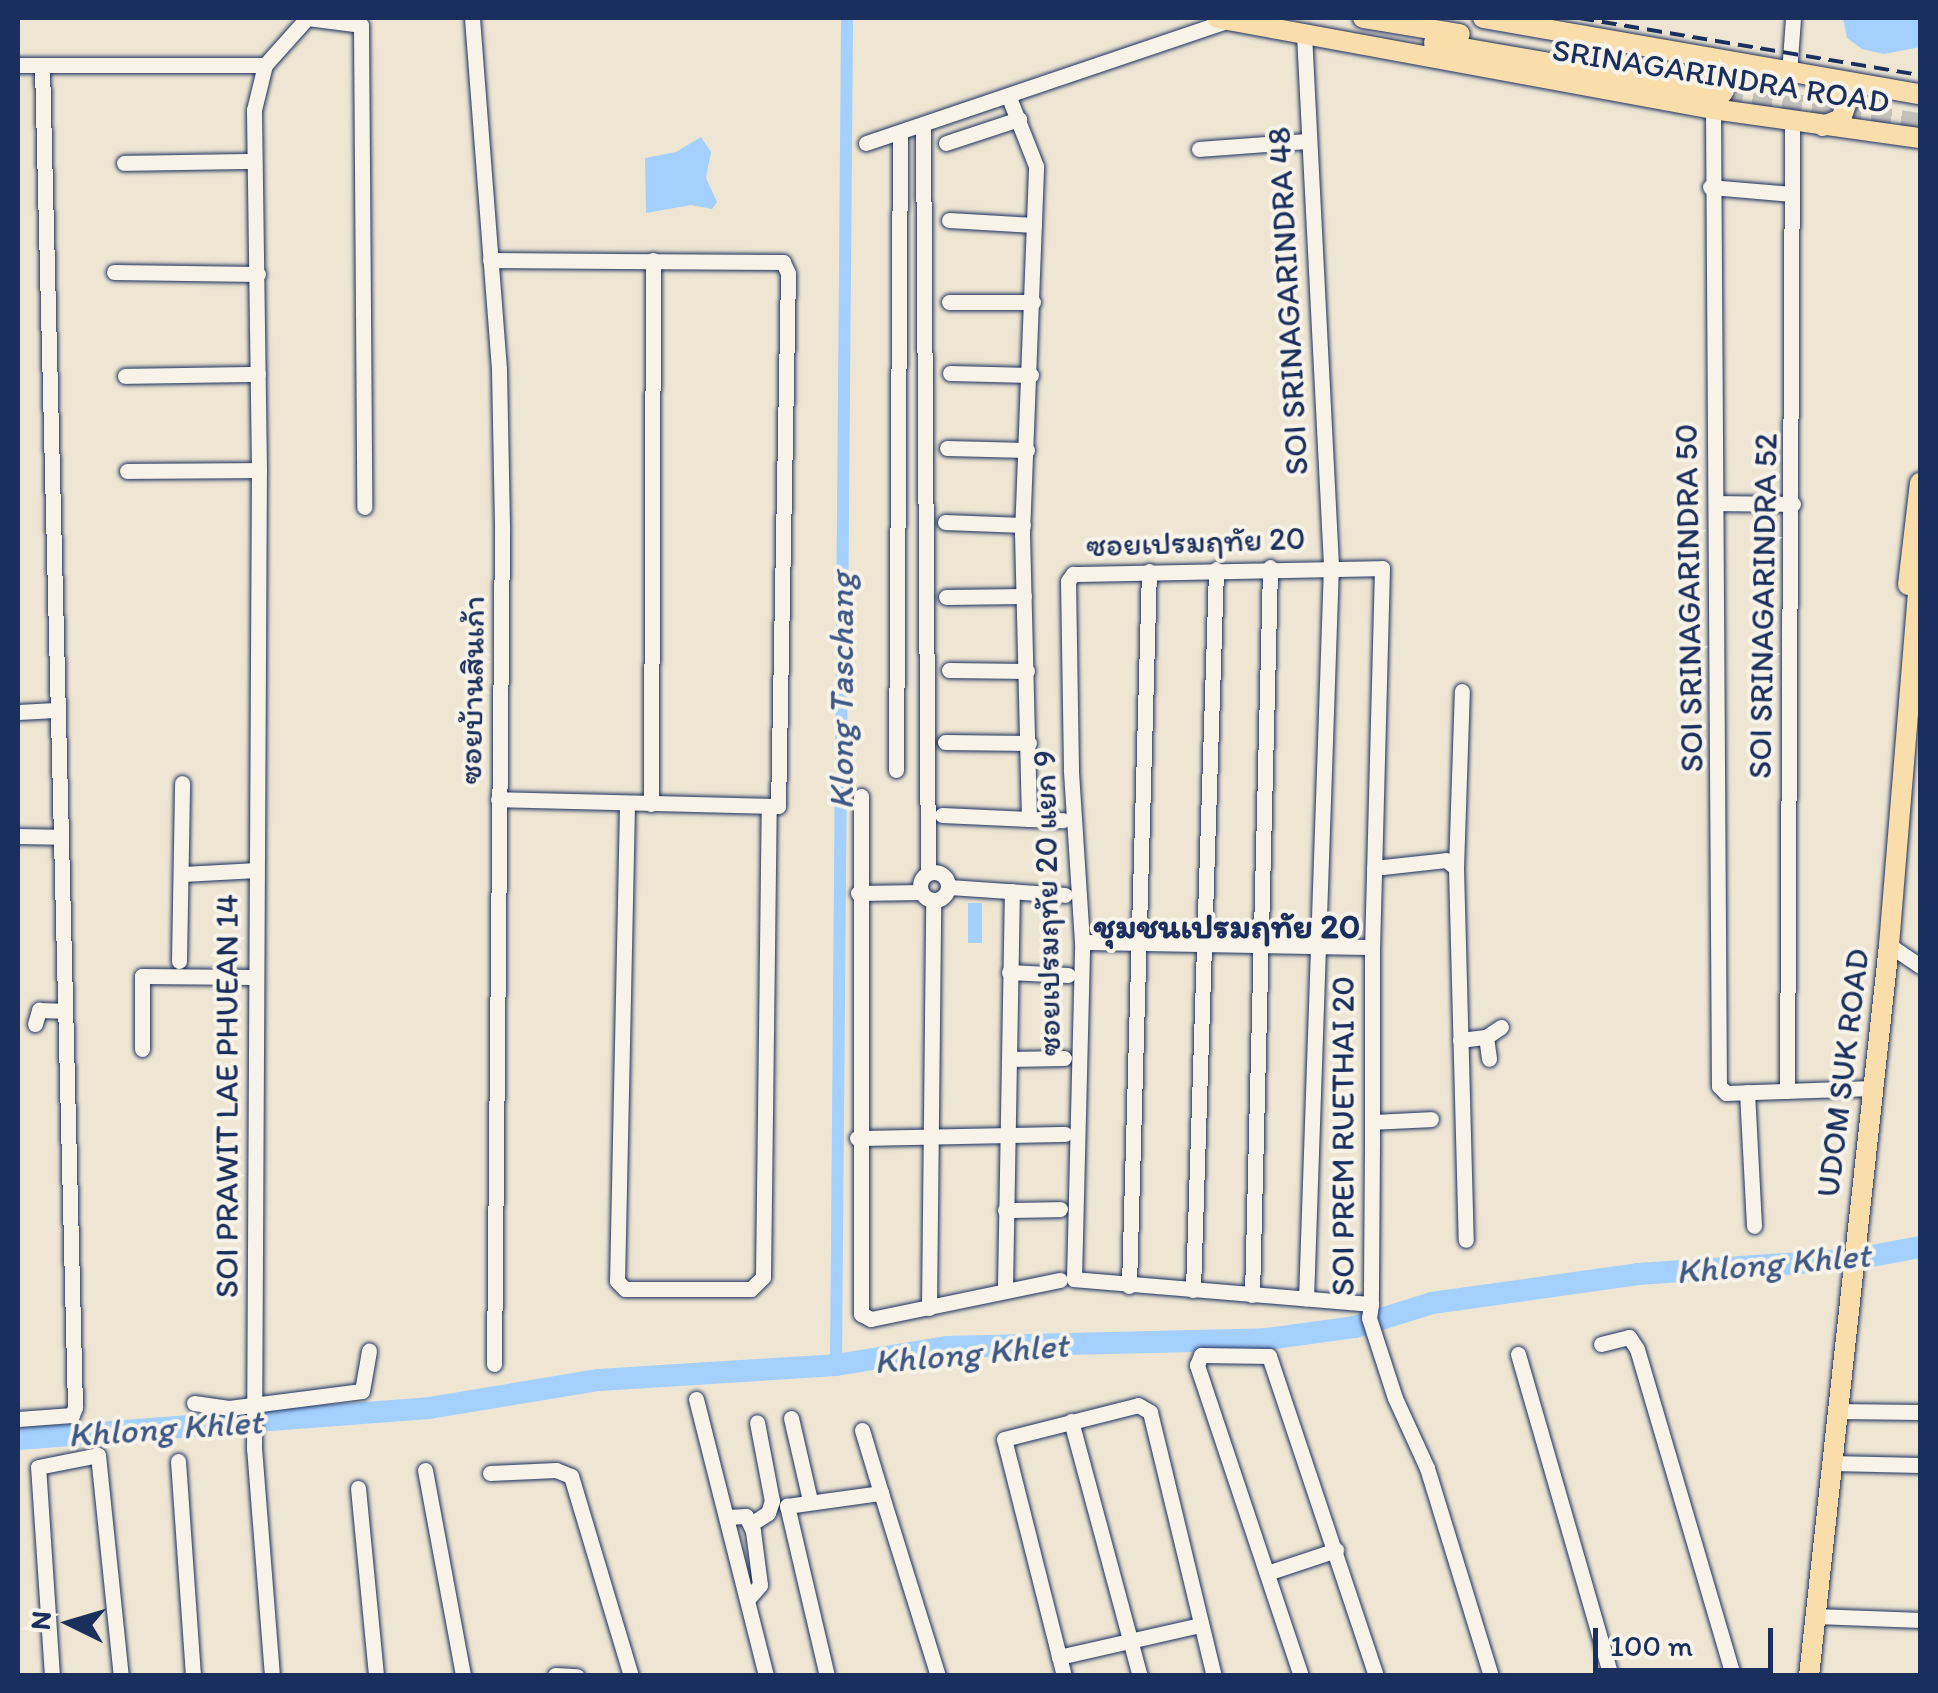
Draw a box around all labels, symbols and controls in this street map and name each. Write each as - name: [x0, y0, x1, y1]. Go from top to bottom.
- street label: SRINAGARINDRA ROAD: [1550, 30, 1892, 122]
- street label: SOI SRINAGARINDRA 48: [1260, 125, 1316, 477]
- street label: SOI SRINAGARINDRA 50: [1667, 423, 1711, 773]
- street label: SOI SRINAGARINDRA 52: [1741, 432, 1785, 780]
- street label: ซอยเปรมฤทัย 20: [1086, 519, 1306, 565]
- water label: Klong Taschang: [820, 574, 862, 808]
- street label: ซอยบ้านสินเก้า: [451, 596, 493, 784]
- street label: ซอยเปรมฤทัย 20 แยก 9: [1025, 750, 1069, 1056]
- street label: SOI PRAWIT LAE PHUEAN 14: [208, 896, 246, 1296]
- district label: ชุมชนเปรมฤทัย 20: [1094, 905, 1360, 947]
- street label: UDOM SUK ROAD: [1809, 947, 1877, 1199]
- street label: SOI PREM RUETHAI 20: [1324, 976, 1362, 1296]
- water label: Khlong Khlet: [1674, 1234, 1872, 1292]
- water label: Khlong Khlet: [872, 1324, 1070, 1382]
- water label: Khlong Khlet: [66, 1400, 264, 1456]
- north arrow: [20, 1573, 120, 1673]
- scale bar: [1598, 1608, 1778, 1670]
- text: N: [22, 1609, 58, 1631]
- text: 100 m: [1610, 1627, 1693, 1664]

